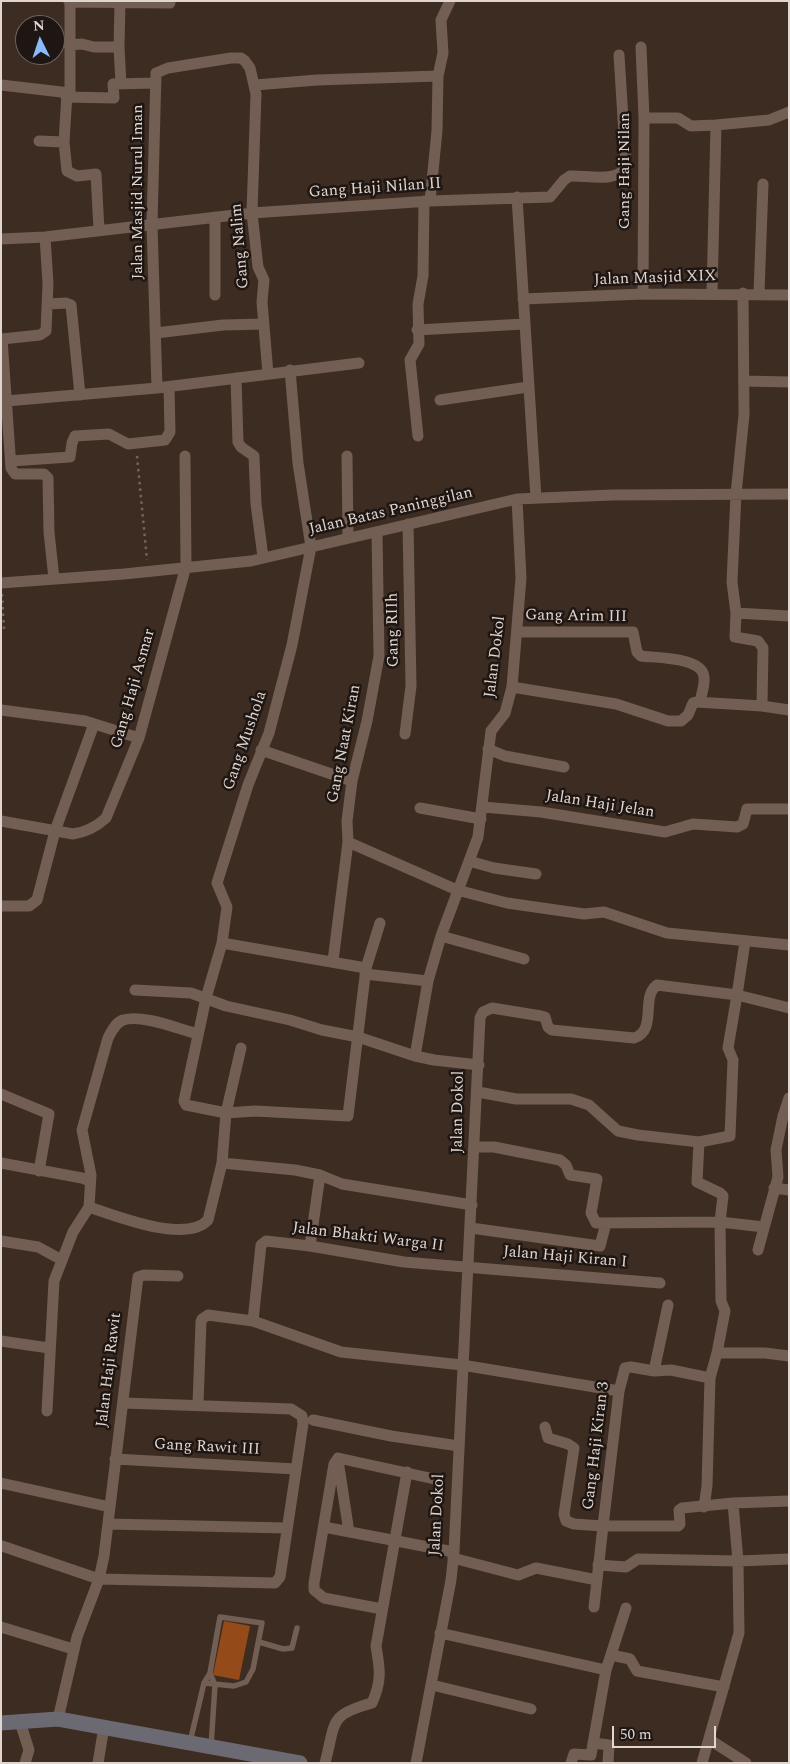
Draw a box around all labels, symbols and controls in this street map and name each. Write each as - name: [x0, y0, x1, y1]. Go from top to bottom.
- north arrow: [15, 15, 65, 65]
- text: N: [33, 15, 45, 36]
- street label: Jalan Masjid Nurul Iman: [129, 104, 149, 280]
- street label: Gang Haji Nilan: [616, 113, 636, 229]
- street label: Gang Haji Nilan II: [308, 175, 442, 203]
- street label: Gang Nalim: [228, 202, 254, 290]
- street label: Jalan Masjid XIX: [594, 267, 716, 291]
- street label: Jalan Batas Paninggilan: [307, 484, 475, 540]
- street label: Gang RIIh: [384, 593, 404, 667]
- street label: Gang Arim III: [525, 607, 627, 627]
- street label: Jalan Dokol: [481, 615, 511, 699]
- street label: Gang Haji Asmar: [108, 627, 160, 751]
- street label: Gang Naat Kiran: [324, 683, 366, 805]
- street label: Gang Mushola: [220, 689, 272, 793]
- street label: Jalan Haji Jelan: [544, 787, 656, 823]
- street label: Jalan Dokol: [449, 1071, 469, 1153]
- street label: Jalan Bhakti Warga II: [291, 1219, 445, 1257]
- street label: Jalan Haji Kiran I: [502, 1243, 628, 1273]
- street label: Jalan Haji Rawit: [93, 1312, 127, 1428]
- street label: Gang Haji Kiran 3: [580, 1381, 614, 1511]
- street label: Gang Rawit III: [154, 1436, 260, 1460]
- street label: Jalan Dokol: [426, 1473, 450, 1557]
- scale bar: [615, 1716, 719, 1748]
- text: 50 m: [620, 1723, 652, 1746]

